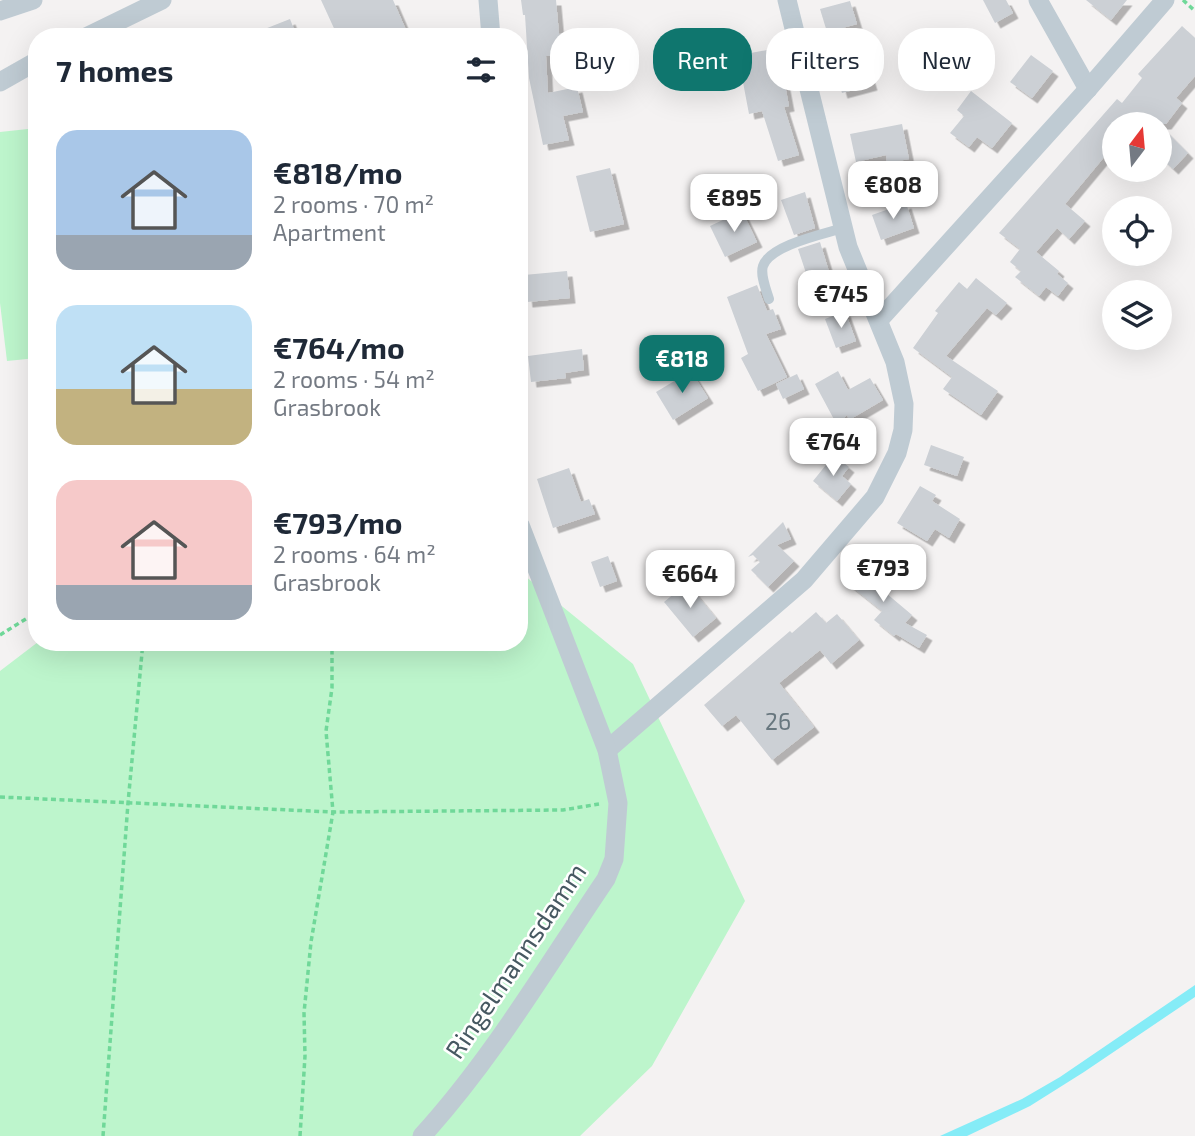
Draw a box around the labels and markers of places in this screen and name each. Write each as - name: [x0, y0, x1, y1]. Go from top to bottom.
- pin: €808: [852, 162, 934, 221]
- pin: €895: [693, 174, 775, 234]
- pin: €745: [800, 270, 882, 330]
- pin: €818: [641, 336, 723, 395]
- pin: €764: [792, 419, 874, 478]
- pin: €793: [842, 544, 924, 604]
- pin: €664: [649, 550, 731, 610]

